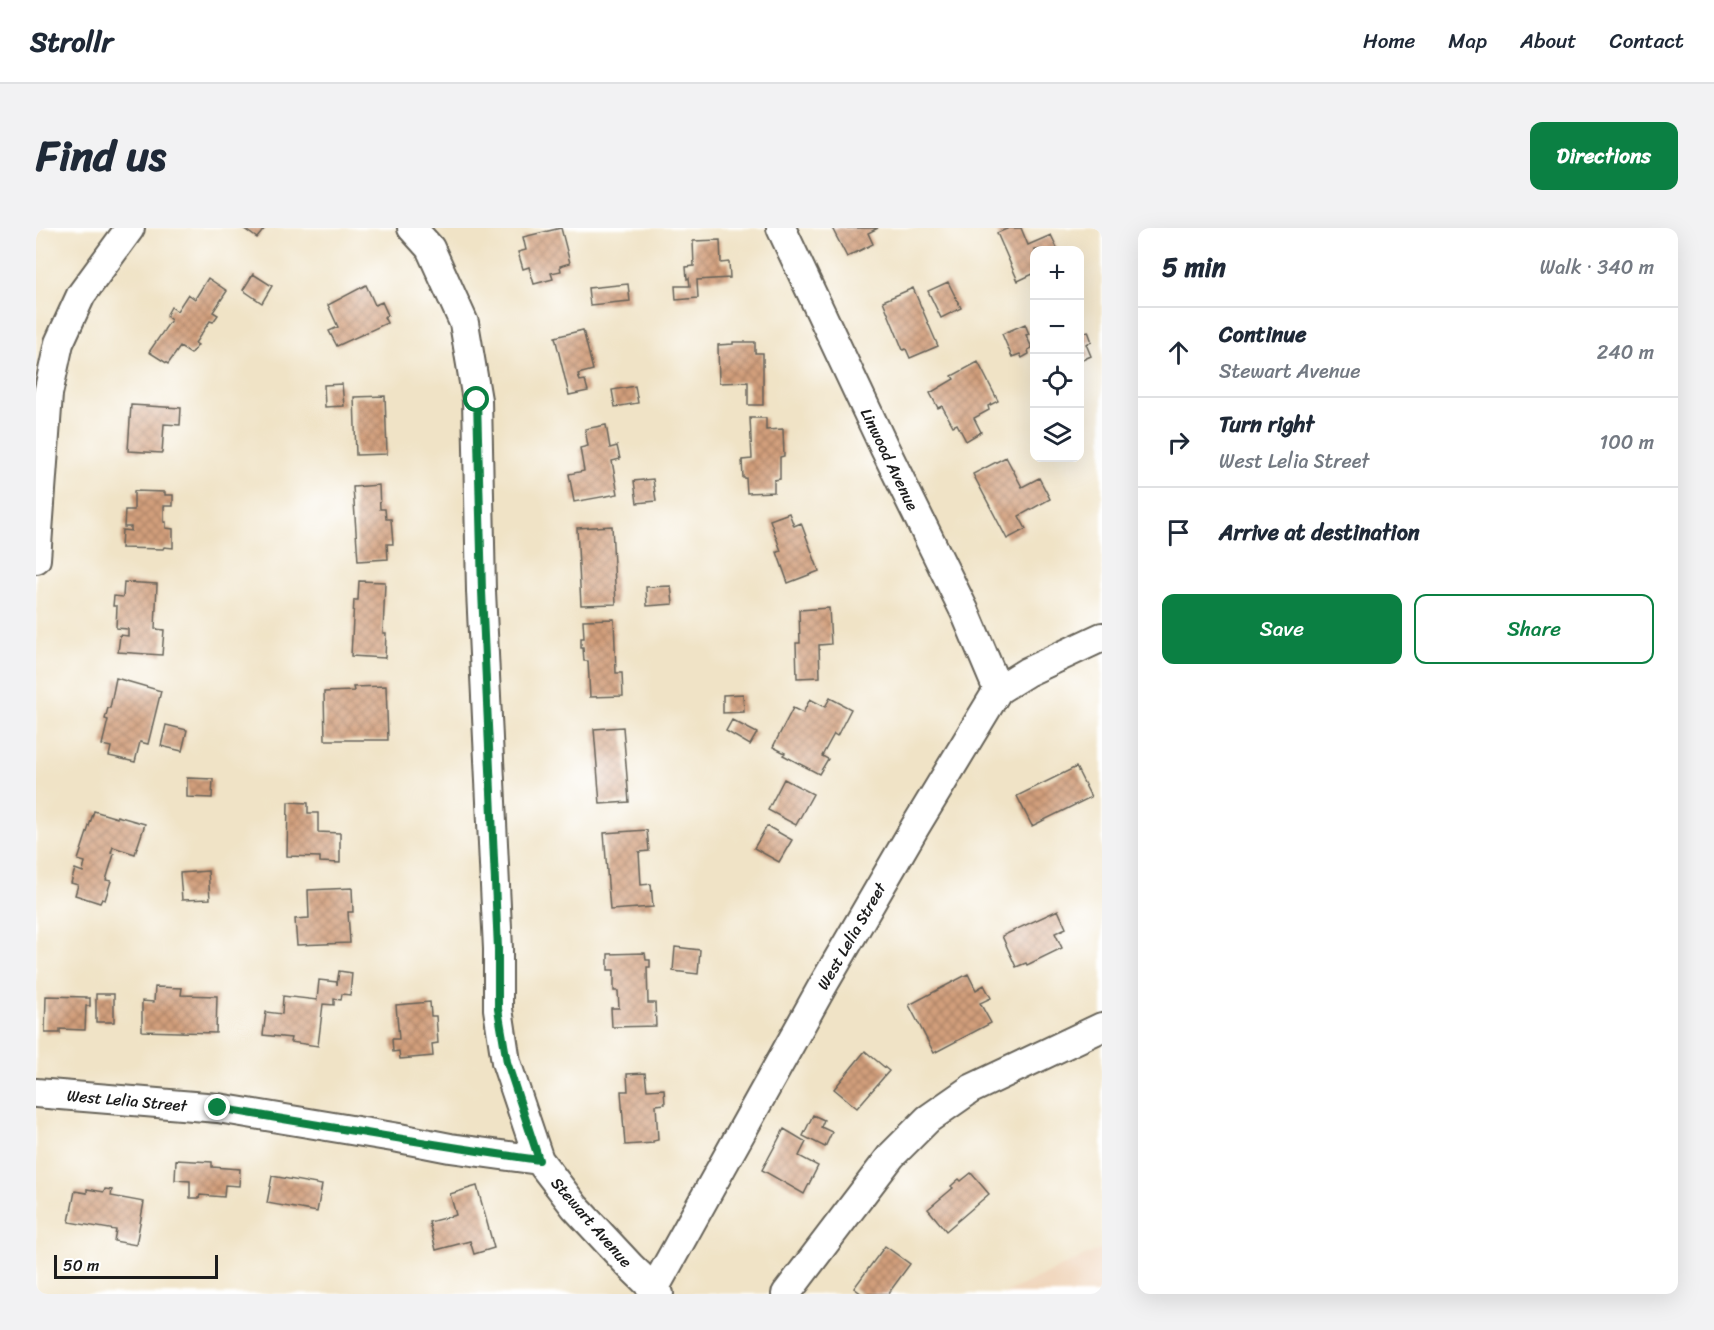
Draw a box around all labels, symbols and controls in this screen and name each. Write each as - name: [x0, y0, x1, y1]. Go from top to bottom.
- text: Strollr: [30, 17, 113, 66]
- text: Home: [1363, 22, 1415, 60]
- text: Map: [1448, 22, 1487, 60]
- text: About: [1520, 22, 1577, 60]
- text: Contact: [1610, 22, 1684, 60]
- text: Find us: [36, 119, 166, 193]
- button: Directions: [1530, 122, 1678, 190]
- text: 5 min: [1162, 244, 1226, 290]
- map controls: [1030, 246, 1084, 462]
- button: +: [1030, 246, 1084, 300]
- text: Walk · 340 m: [1540, 250, 1654, 285]
- button: −: [1030, 300, 1084, 354]
- text: Continue: [1219, 315, 1307, 354]
- text: 240 m: [1597, 335, 1654, 370]
- icon: ahead: [1162, 336, 1195, 369]
- button: locate: [1030, 354, 1084, 408]
- text: Stewart Avenue: [1219, 354, 1361, 389]
- route start: [463, 386, 489, 412]
- street label: Linwood Avenue: [852, 403, 927, 516]
- text: Turn right: [1219, 405, 1314, 444]
- button: layers: [1030, 408, 1084, 462]
- text: 100 m: [1600, 425, 1654, 460]
- icon: right: [1162, 426, 1195, 459]
- text: West Lelia Street: [1219, 444, 1369, 479]
- text: Arrive at destination: [1219, 513, 1420, 552]
- icon: arrive: [1162, 516, 1195, 549]
- button: Save: [1162, 594, 1402, 664]
- button: Share: [1414, 594, 1654, 664]
- street label: West Lelia Street: [809, 876, 894, 996]
- street label: West Lelia Street: [66, 1081, 189, 1120]
- route end: [204, 1094, 230, 1120]
- street label: Stewart Avenue: [544, 1170, 640, 1275]
- text: 50 m: [63, 1251, 99, 1280]
- scale bar: [54, 1252, 218, 1280]

